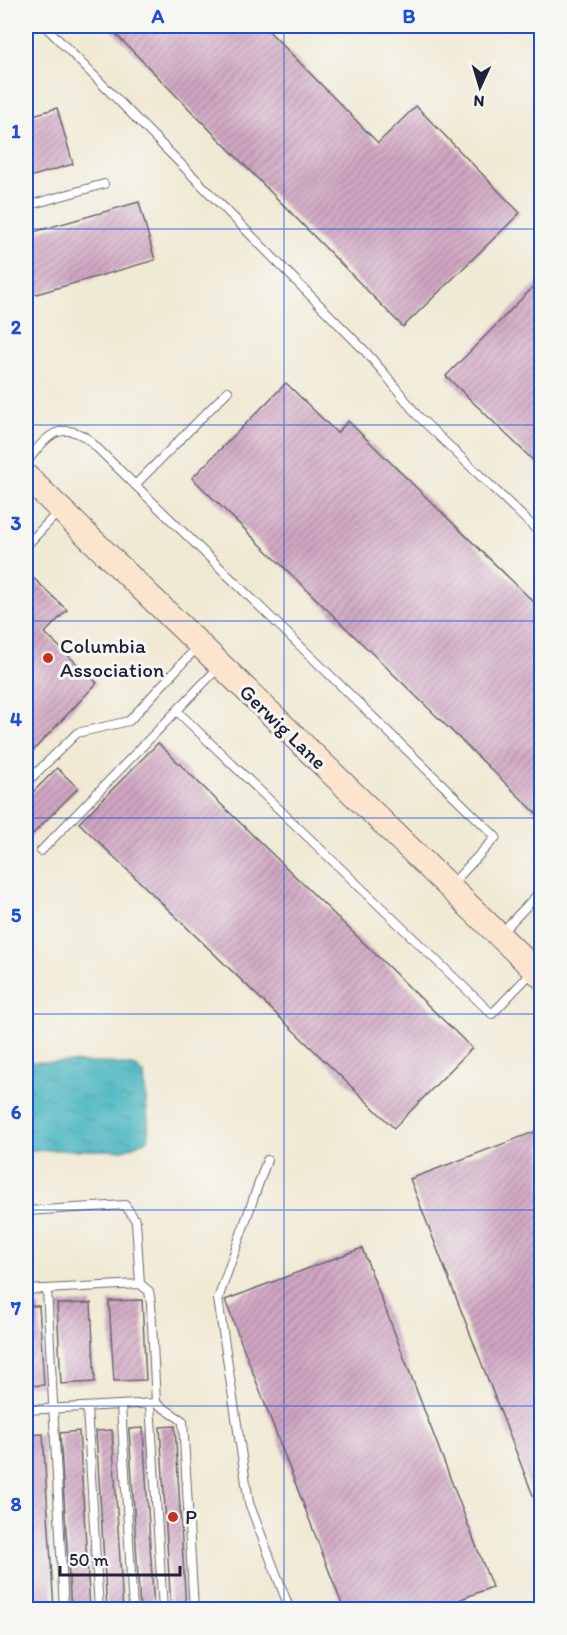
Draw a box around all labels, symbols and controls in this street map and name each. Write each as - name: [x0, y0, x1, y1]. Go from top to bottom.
- text: A: [151, 4, 165, 28]
- text: B: [403, 4, 416, 28]
- north arrow: [450, 57, 510, 117]
- text: N: [473, 92, 485, 111]
- text: 1: [11, 119, 21, 143]
- text: 2: [11, 315, 22, 339]
- text: 3: [11, 511, 22, 535]
- place label: Columbia Association: [60, 633, 164, 682]
- marker: Columbia Association: [41, 651, 55, 665]
- street label: Gerwig Lane: [235, 679, 332, 774]
- text: 4: [10, 707, 22, 731]
- text: 5: [11, 903, 22, 927]
- text: 6: [11, 1100, 22, 1124]
- text: 7: [10, 1296, 21, 1320]
- text: 8: [11, 1492, 22, 1516]
- place label: P: [185, 1504, 197, 1529]
- marker: P: [166, 1510, 180, 1524]
- scale bar: [60, 1539, 180, 1577]
- text: 50 m: [69, 1549, 109, 1571]

